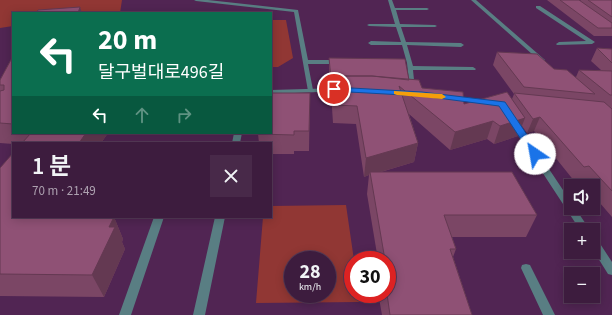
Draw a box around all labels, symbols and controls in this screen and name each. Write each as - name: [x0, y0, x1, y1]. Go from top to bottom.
- text: 20 m: [98, 20, 157, 60]
- icon: left: [32, 28, 84, 80]
- text: 달구벌대로496길: [98, 60, 224, 85]
- pin: [317, 72, 351, 106]
- icon: arrive: [323, 78, 345, 100]
- icon: left: [89, 104, 111, 126]
- icon: ahead: [131, 104, 153, 126]
- icon: right: [173, 104, 195, 126]
- position arrow: [514, 133, 556, 175]
- text: 1 분: [32, 149, 71, 184]
- button: close: [210, 155, 252, 197]
- map controls: [564, 179, 600, 303]
- button: sound: [564, 179, 600, 215]
- text: 70 m · 21:49: [32, 182, 96, 200]
- button: +: [564, 223, 600, 259]
- speed limit sign: 30: [344, 251, 396, 303]
- text: 28: [299, 258, 321, 286]
- button: −: [564, 267, 600, 303]
- text: km/h: [299, 280, 321, 294]

